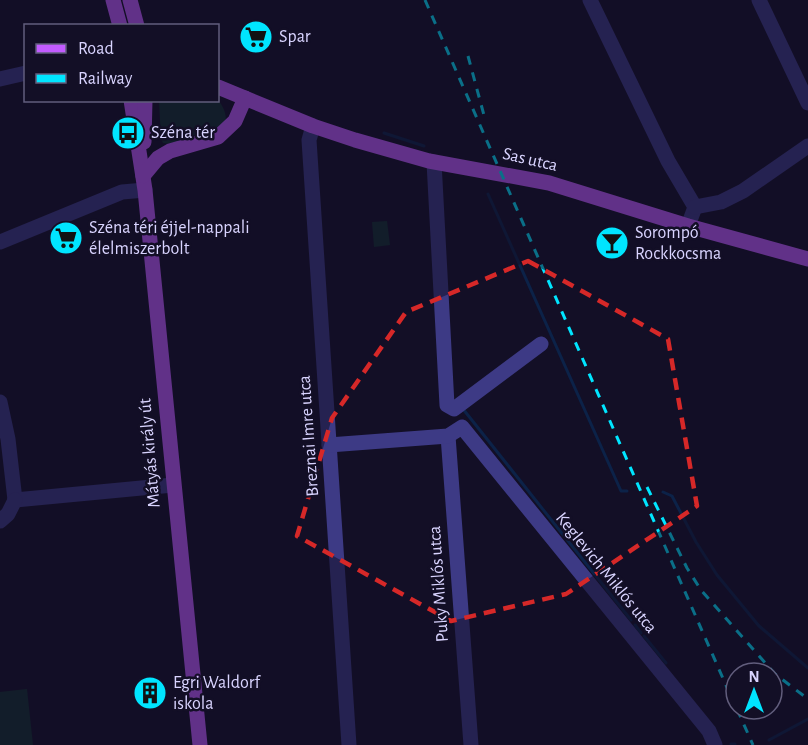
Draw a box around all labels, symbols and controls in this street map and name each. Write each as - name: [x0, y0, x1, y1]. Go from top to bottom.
- supermarket icon: Spar: [238, 19, 274, 55]
- legend: [24, 24, 219, 102]
- place label: Spar: [279, 28, 311, 46]
- text: Road: [78, 40, 114, 58]
- text: Railway: [78, 70, 133, 88]
- bus stop icon: Széna tér: [110, 115, 146, 151]
- place label: Széna tér: [151, 124, 215, 142]
- street label: Sas utca: [501, 145, 559, 175]
- place label: Széna téri éjjel-nappali élelmiszerbolt: [89, 219, 250, 258]
- supermarket icon: Széna téri éjjel-nappali élelmiszerbolt: [48, 220, 84, 256]
- place label: Sorompó Rockkocsma: [635, 224, 721, 263]
- bar icon: Sorompó Rockkocsma: [594, 225, 630, 261]
- street label: Breznai Imre utca: [296, 375, 322, 497]
- street label: Mátyás király út: [136, 397, 164, 509]
- street label: Keglevich Miklós utca: [552, 509, 660, 637]
- street label: Puky Miklós utca: [426, 525, 452, 643]
- north arrow: [724, 661, 784, 721]
- text: N: [748, 669, 760, 685]
- place label: Egri Waldorf iskola: [173, 674, 262, 713]
- building icon: Egri Waldorf iskola: [132, 675, 168, 711]

